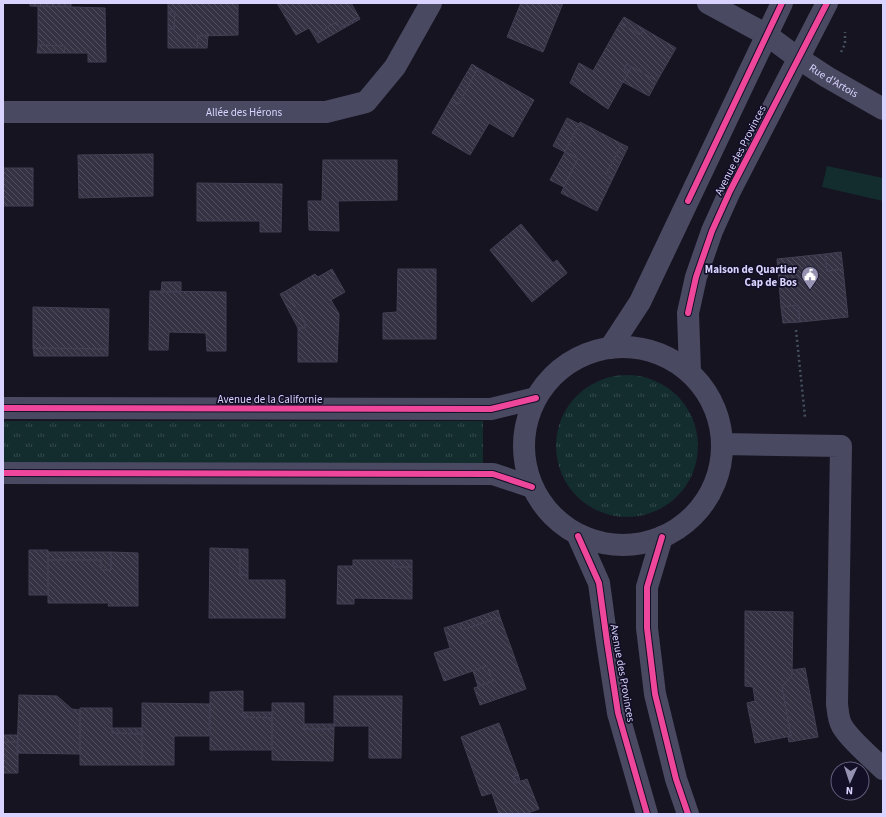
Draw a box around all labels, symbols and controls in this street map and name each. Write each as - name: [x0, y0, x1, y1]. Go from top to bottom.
- street label: Rue d'Artois: [806, 60, 861, 102]
- street label: Avenue des Provinces: [711, 102, 770, 198]
- street label: Allée des Hérons: [206, 105, 282, 120]
- place label: Maison de Quartier Cap de Bos: [705, 262, 798, 290]
- public building icon: Maison de Quartier Cap de Bos: [800, 265, 820, 290]
- street label: Avenue de la Californie: [218, 392, 323, 407]
- street label: Avenue des Provinces: [607, 623, 639, 724]
- north arrow: [830, 761, 870, 801]
- text: N: [845, 783, 854, 798]

